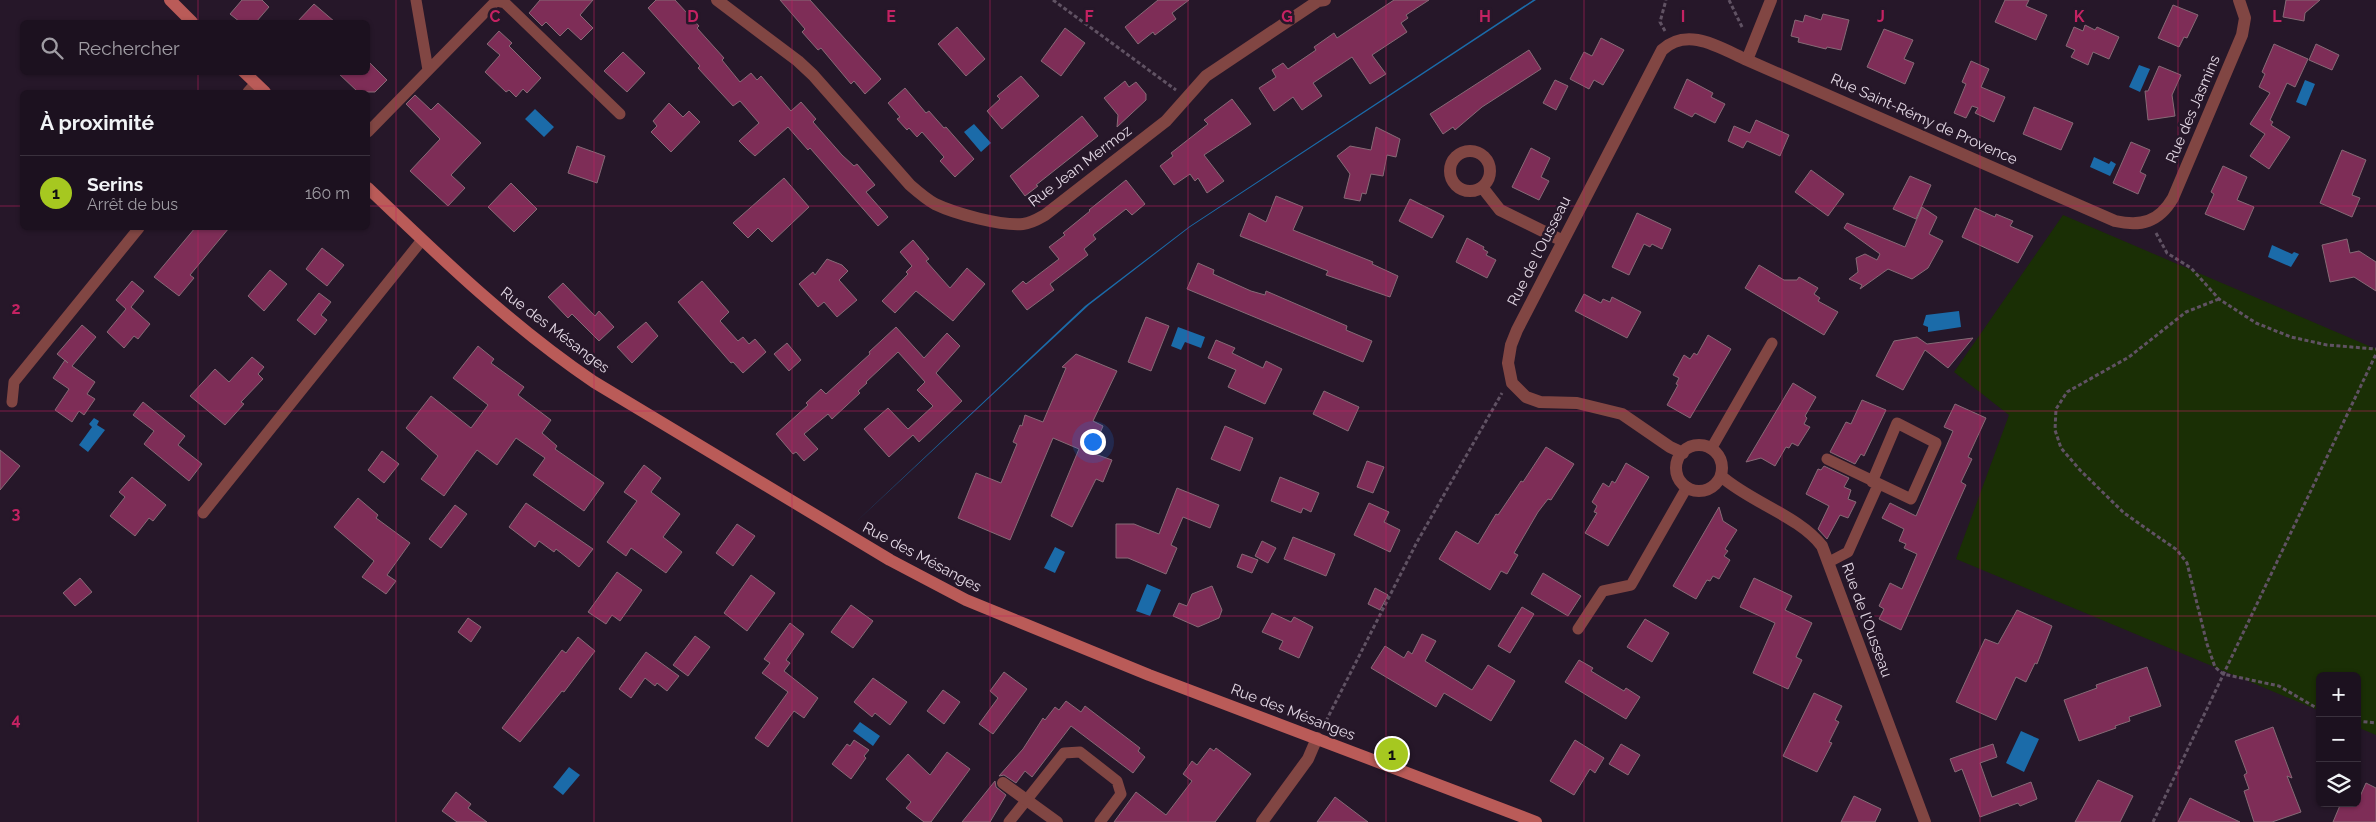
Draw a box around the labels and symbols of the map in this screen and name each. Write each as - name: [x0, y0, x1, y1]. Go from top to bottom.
- text: C: [490, 7, 501, 26]
- text: D: [687, 7, 699, 26]
- text: E: [886, 7, 896, 26]
- text: F: [1084, 7, 1094, 26]
- text: G: [1281, 7, 1293, 26]
- text: H: [1479, 7, 1491, 26]
- text: I: [1681, 7, 1685, 26]
- text: J: [1877, 7, 1885, 26]
- text: K: [2074, 7, 2085, 26]
- text: L: [2272, 7, 2282, 26]
- street label: Rue des Jasmins: [2162, 52, 2224, 166]
- street label: Rue Saint-Rémy de Provence: [1828, 70, 2020, 168]
- street label: Rue Jean Mermoz: [1025, 121, 1135, 211]
- street label: Rue de l'Ousseau: [1504, 193, 1574, 309]
- street label: Rue des Mésanges: [497, 283, 613, 377]
- text: 2: [11, 299, 21, 318]
- your location: [1080, 429, 1106, 455]
- text: 3: [12, 504, 21, 523]
- street label: Rue des Mésanges: [860, 518, 984, 596]
- street label: Rue de l'Ousseau: [1838, 560, 1896, 680]
- street label: Rue des Mésanges: [1228, 680, 1358, 744]
- text: 4: [11, 710, 21, 729]
- pin: 1: [1376, 735, 1408, 773]

